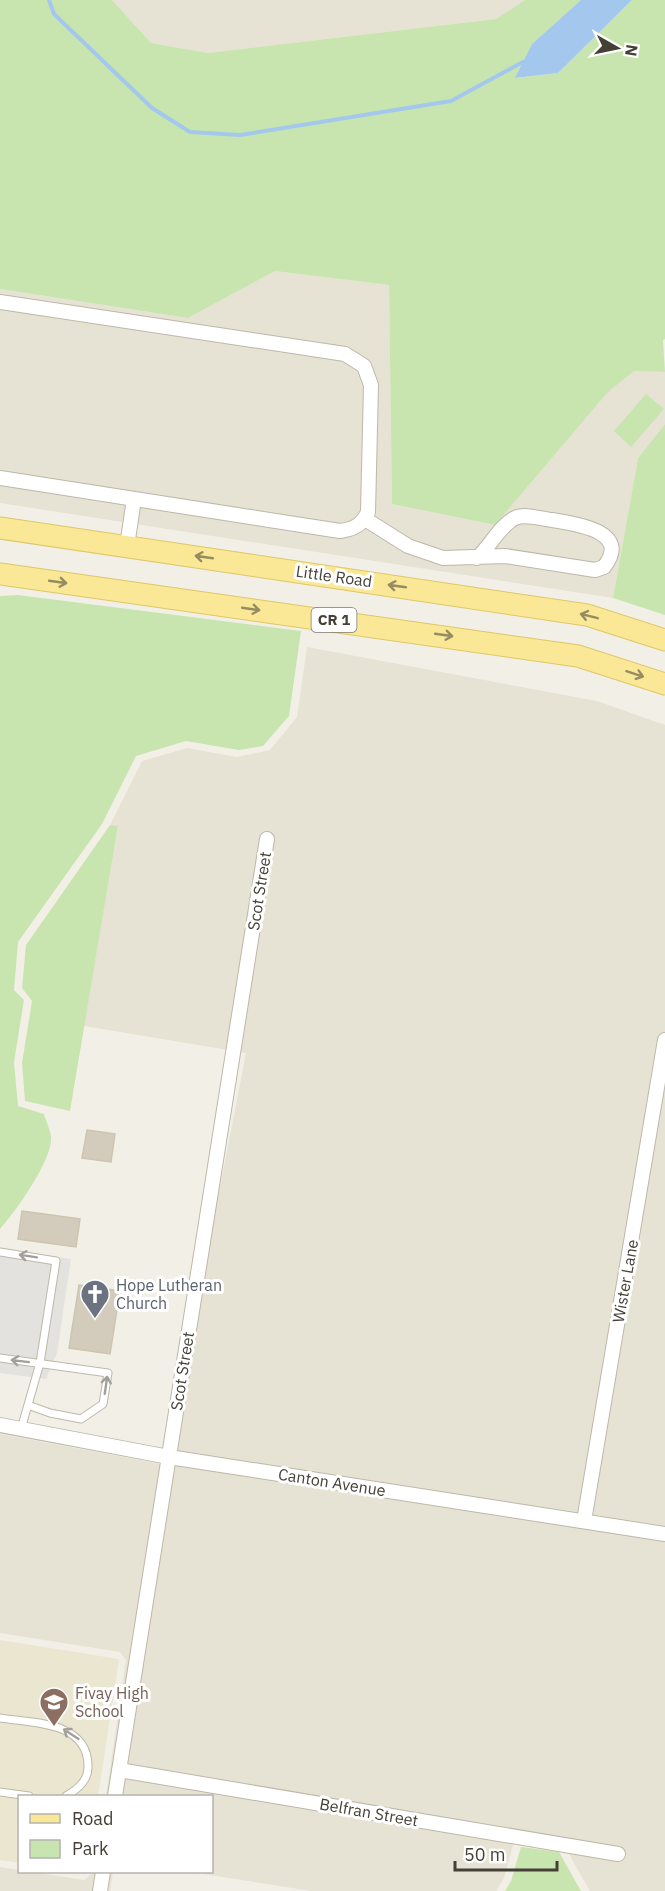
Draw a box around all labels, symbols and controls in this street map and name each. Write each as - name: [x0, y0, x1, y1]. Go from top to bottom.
- north arrow: [587, 18, 647, 78]
- text: N: [621, 43, 643, 58]
- one-way arrow: [194, 552, 214, 563]
- street label: Little Road: [295, 561, 373, 591]
- one-way arrow: [48, 577, 67, 588]
- one-way arrow: [387, 580, 407, 591]
- one-way arrow: [241, 603, 261, 614]
- road number: CR 1: [312, 608, 356, 632]
- one-way arrow: [580, 610, 599, 622]
- one-way arrow: [434, 630, 454, 641]
- one-way arrow: [625, 669, 644, 680]
- street label: Scot Street: [243, 850, 275, 932]
- street label: Wister Lane: [608, 1238, 642, 1324]
- one-way arrow: [18, 1251, 38, 1262]
- place label: Hope Lutheran Church: [116, 1275, 222, 1313]
- church icon: Hope Lutheran Church: [79, 1278, 111, 1320]
- street label: Scot Street: [166, 1330, 198, 1412]
- one-way arrow: [11, 1355, 30, 1366]
- one-way arrow: [100, 1376, 111, 1396]
- street label: Canton Avenue: [277, 1464, 387, 1500]
- place label: Fivay High School: [75, 1683, 149, 1721]
- school or university icon: Fivay High School: [38, 1686, 70, 1728]
- one-way arrow: [62, 1728, 79, 1741]
- street label: Belfran Street: [318, 1793, 420, 1831]
- legend: [18, 1795, 213, 1873]
- text: Road: [72, 1807, 113, 1830]
- scale bar: [455, 1834, 557, 1872]
- text: Park: [72, 1837, 109, 1860]
- text: 50 m: [464, 1843, 506, 1866]

